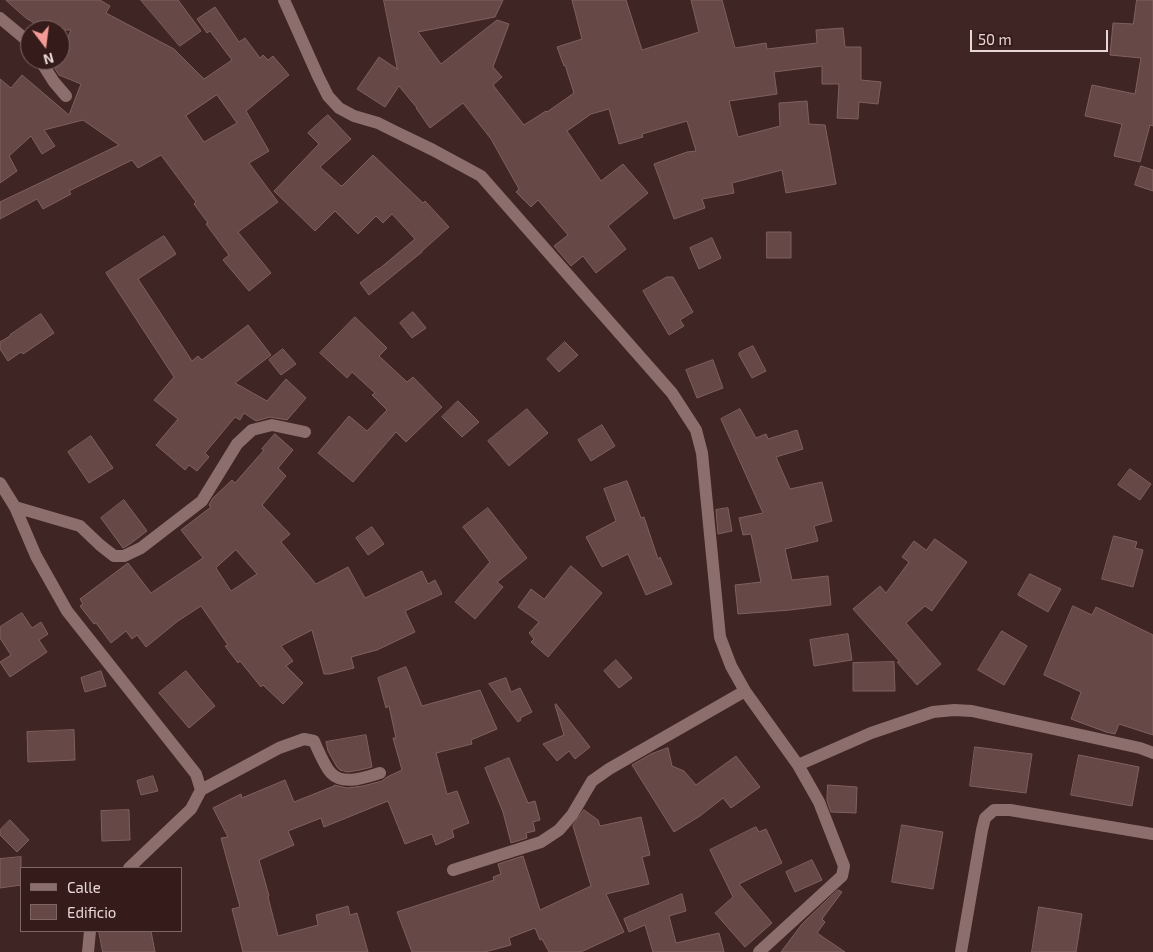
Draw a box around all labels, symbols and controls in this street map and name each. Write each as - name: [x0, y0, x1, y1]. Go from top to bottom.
- north arrow: [20, 20, 70, 70]
- scale bar: [973, 20, 1110, 52]
- text: 50 m: [978, 30, 1012, 48]
- text: N: [42, 49, 56, 69]
- legend: [20, 867, 182, 932]
- text: Calle: [67, 878, 101, 896]
- text: Edificio: [67, 903, 116, 921]

